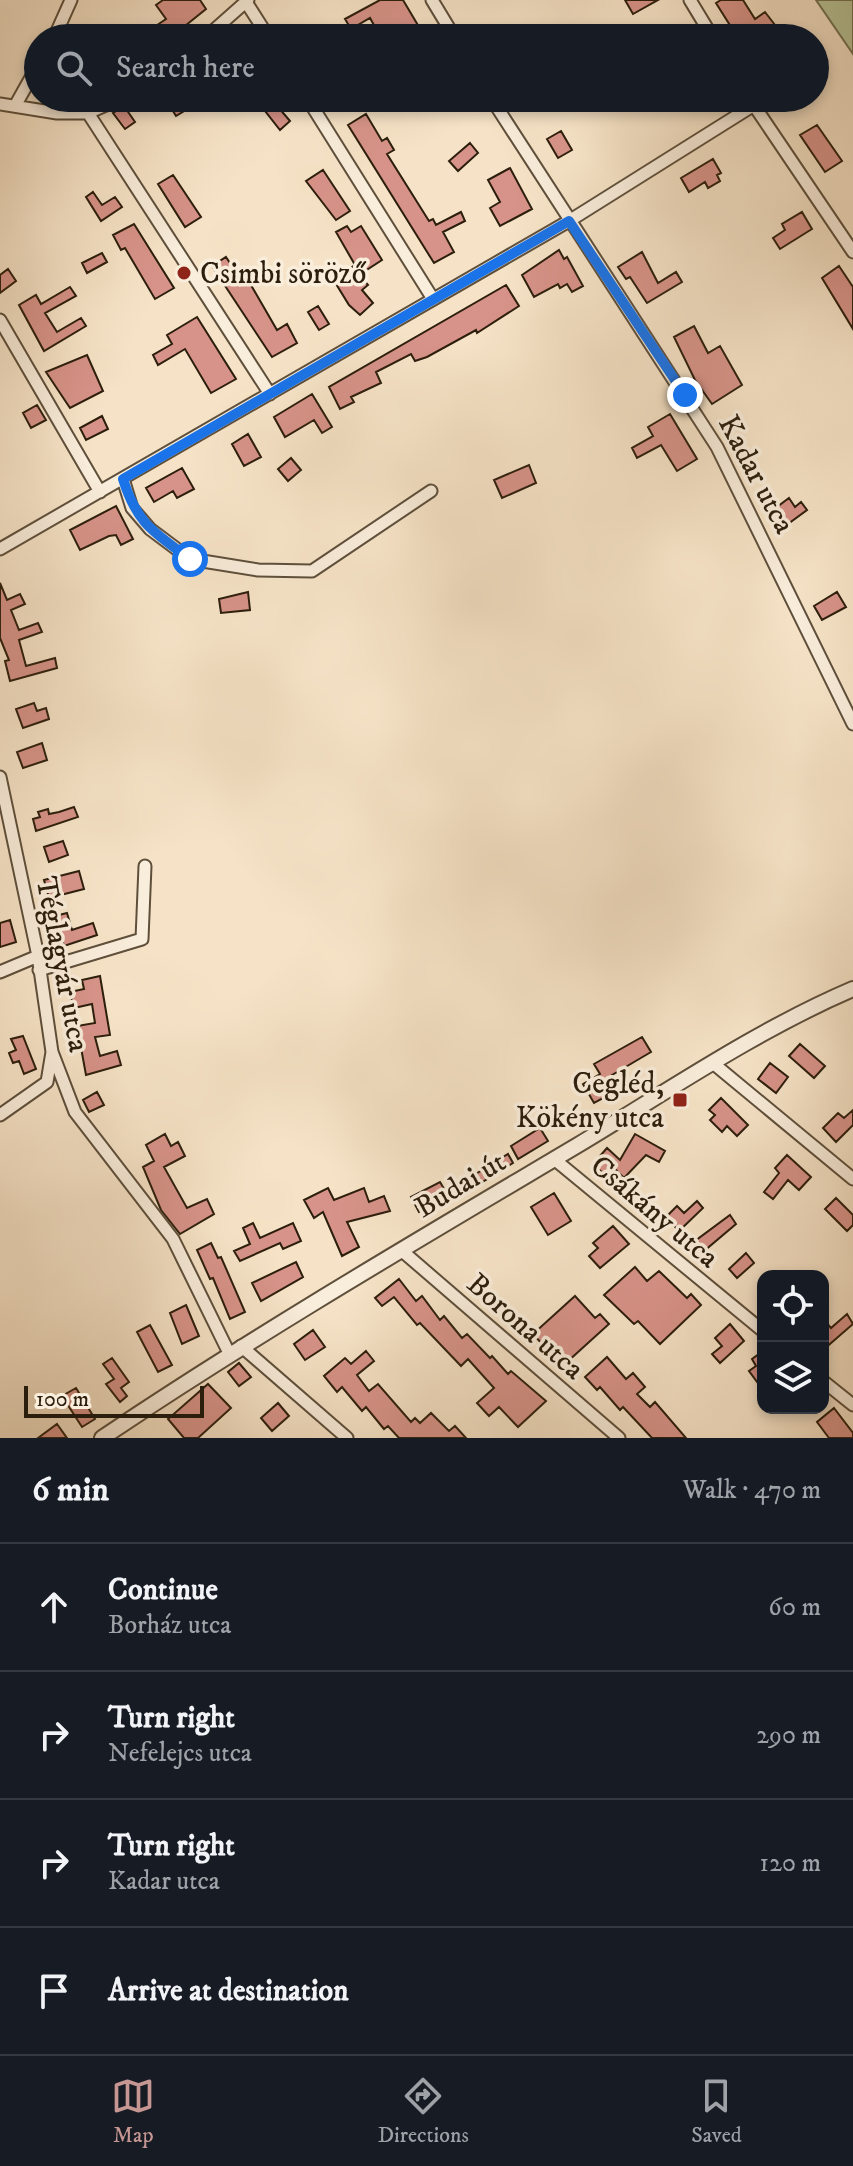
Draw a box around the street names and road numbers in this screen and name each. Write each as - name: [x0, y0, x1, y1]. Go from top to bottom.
- street label: Kadar utca: [709, 409, 802, 541]
- street label: Téglagyár utca: [26, 874, 97, 1055]
- street label: Budai út: [409, 1144, 513, 1227]
- street label: Csákány utca: [582, 1148, 726, 1277]
- street label: Borona utca: [459, 1266, 592, 1388]

